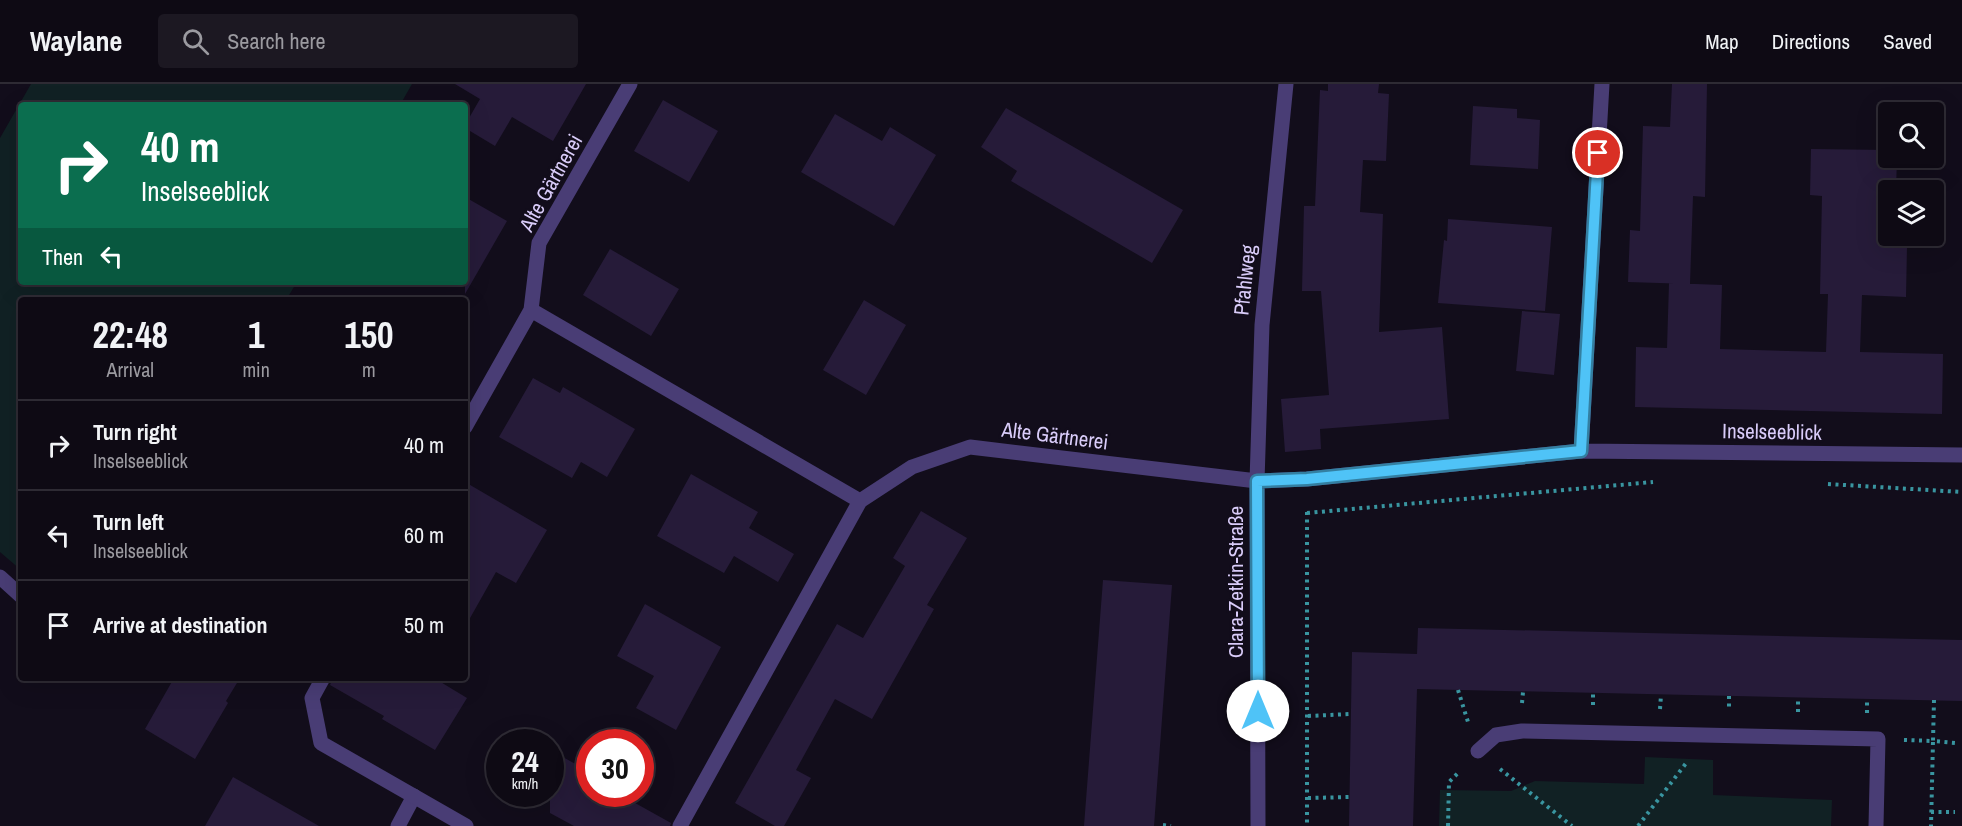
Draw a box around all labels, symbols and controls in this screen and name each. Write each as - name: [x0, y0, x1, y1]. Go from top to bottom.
- search box: [158, 14, 578, 68]
- text: Waylane: [30, 22, 122, 60]
- icon: search: [179, 25, 212, 58]
- text: Search here: [227, 26, 326, 56]
- text: Map: [1705, 27, 1739, 56]
- text: Directions: [1772, 27, 1850, 56]
- text: Saved: [1883, 27, 1932, 56]
- map controls: [1878, 102, 1944, 246]
- button: search: [1878, 102, 1944, 168]
- text: 40 m: [141, 119, 220, 175]
- icon: right: [42, 126, 120, 204]
- pin: [1572, 127, 1623, 178]
- street label: Alte Gärtnerei: [511, 129, 589, 238]
- icon: arrive: [1581, 136, 1614, 169]
- text: Inselseeblick: [141, 173, 269, 209]
- button: layers: [1878, 180, 1944, 246]
- icon: left: [95, 240, 128, 273]
- text: Then: [42, 242, 83, 272]
- street label: Pfahlweg: [1226, 243, 1263, 317]
- text: 22:48: [92, 311, 168, 359]
- text: 1: [248, 311, 264, 359]
- text: 150: [344, 311, 394, 359]
- text: Arrival: [107, 356, 154, 383]
- text: min: [242, 356, 270, 383]
- text: m: [362, 356, 376, 383]
- street label: Alte Gärtnerei: [999, 414, 1110, 456]
- street label: Inselseeblick: [1722, 416, 1822, 447]
- text: Turn right: [93, 417, 177, 447]
- icon: right: [42, 429, 75, 462]
- text: 40 m: [404, 430, 444, 460]
- text: Inselseeblick: [93, 447, 188, 474]
- street label: Clara-Zetkin-Straße: [1221, 506, 1250, 658]
- text: Turn left: [93, 507, 164, 537]
- icon: left: [42, 519, 75, 552]
- text: 60 m: [404, 520, 444, 550]
- text: Inselseeblick: [93, 537, 188, 564]
- icon: arrive: [42, 609, 75, 642]
- text: Arrive at destination: [93, 610, 267, 640]
- text: 50 m: [404, 610, 444, 640]
- position arrow: [1226, 679, 1290, 743]
- speed limit sign: 30: [576, 729, 654, 807]
- text: 24: [511, 741, 539, 781]
- text: km/h: [512, 773, 538, 794]

